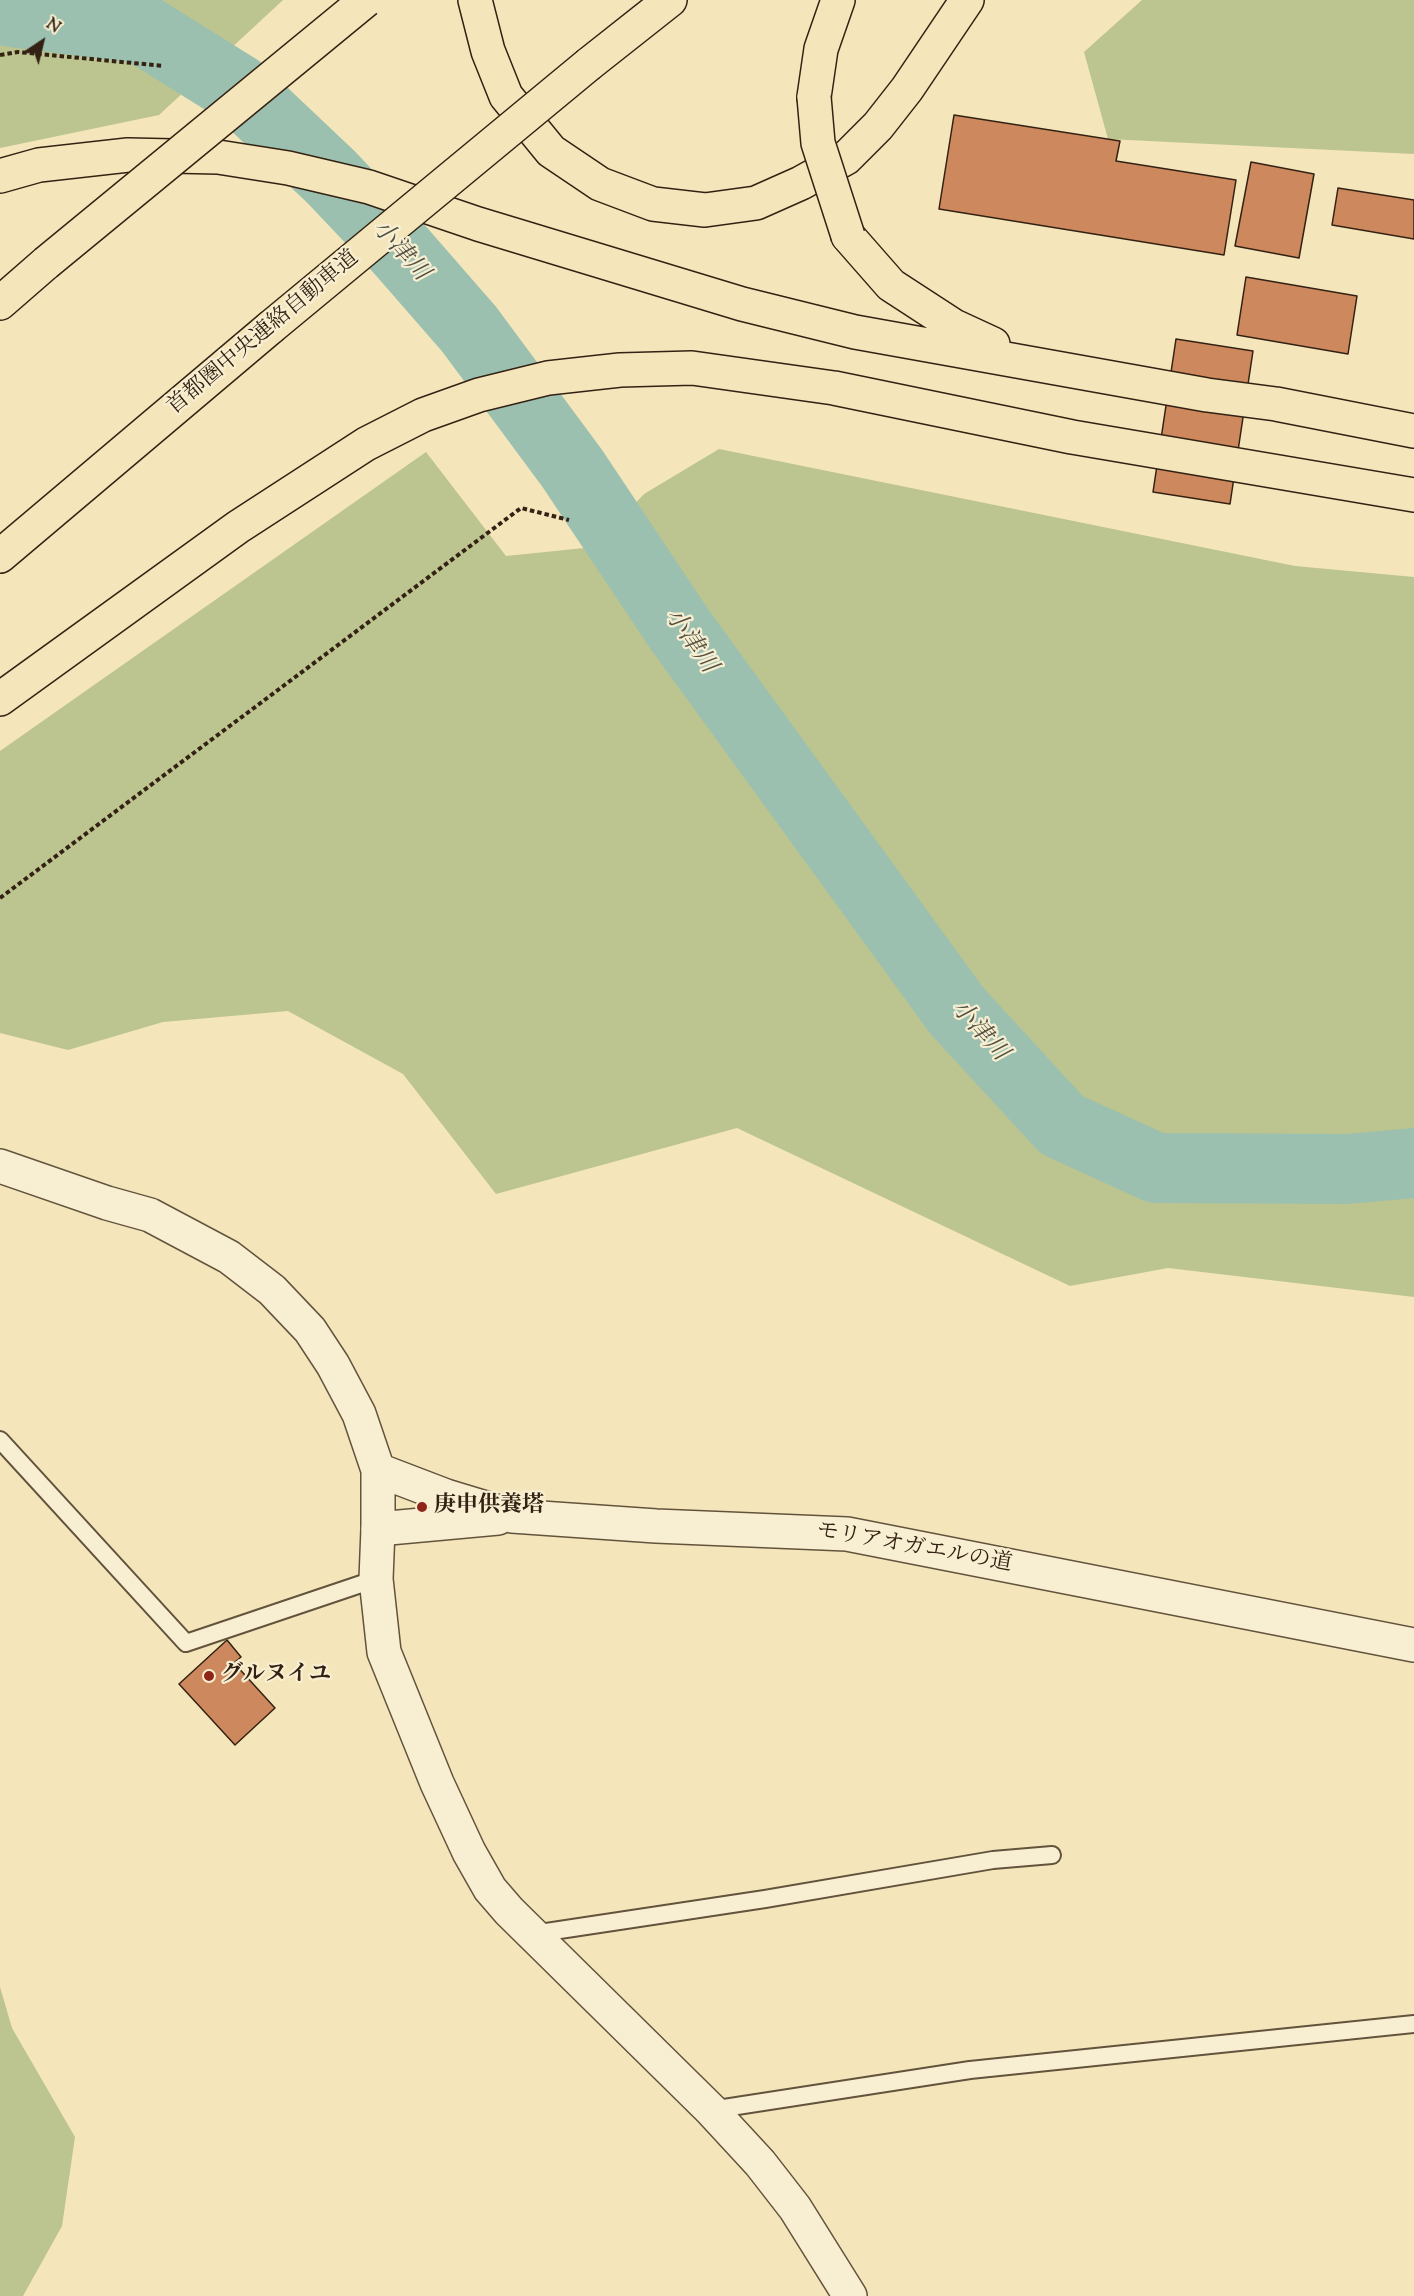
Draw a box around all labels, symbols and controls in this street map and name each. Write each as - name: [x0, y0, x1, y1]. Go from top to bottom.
- north arrow: [12, 12, 72, 72]
- text: N: [41, 14, 64, 40]
- water label: 小津川: [364, 216, 434, 288]
- street label: 首都圏中央連絡自動車道: [163, 246, 365, 422]
- water label: 小津川: [657, 604, 721, 680]
- water label: 小津川: [943, 996, 1013, 1068]
- place label: 庚申供養塔: [434, 1494, 544, 1520]
- marker: 庚申供養塔: [415, 1500, 429, 1514]
- street label: モリアオガエルの道: [814, 1519, 1014, 1579]
- place label: グルヌイユ: [221, 1663, 331, 1689]
- marker: グルヌイユ: [202, 1669, 216, 1683]

